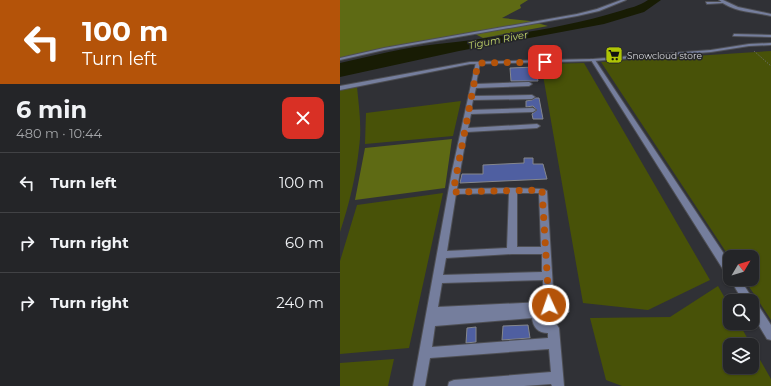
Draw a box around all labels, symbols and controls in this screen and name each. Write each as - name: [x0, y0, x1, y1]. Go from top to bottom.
- text: 100 m: [82, 14, 168, 48]
- icon: left: [16, 16, 68, 68]
- water label: Tigum River: [467, 28, 530, 52]
- pin: [528, 45, 562, 79]
- supermarket icon: Snowcloud store: [604, 45, 624, 65]
- text: Turn left: [82, 48, 157, 70]
- place label: Snowcloud store: [627, 50, 702, 61]
- icon: arrive: [534, 51, 556, 73]
- text: 6 min: [16, 95, 87, 124]
- button: close: [282, 97, 324, 139]
- text: 480 m · 10:44: [16, 125, 102, 141]
- icon: left: [16, 172, 38, 194]
- text: Turn left: [50, 173, 117, 192]
- text: 100 m: [279, 173, 324, 192]
- icon: right: [16, 232, 38, 254]
- text: Turn right: [50, 233, 129, 252]
- text: 60 m: [285, 233, 324, 252]
- north arrow: [723, 250, 759, 286]
- map controls: [723, 250, 759, 374]
- position arrow: [528, 284, 570, 326]
- icon: right: [16, 292, 38, 314]
- text: Turn right: [50, 293, 129, 312]
- text: 240 m: [276, 293, 324, 312]
- button: search: [723, 294, 759, 330]
- button: layers: [723, 338, 759, 374]

